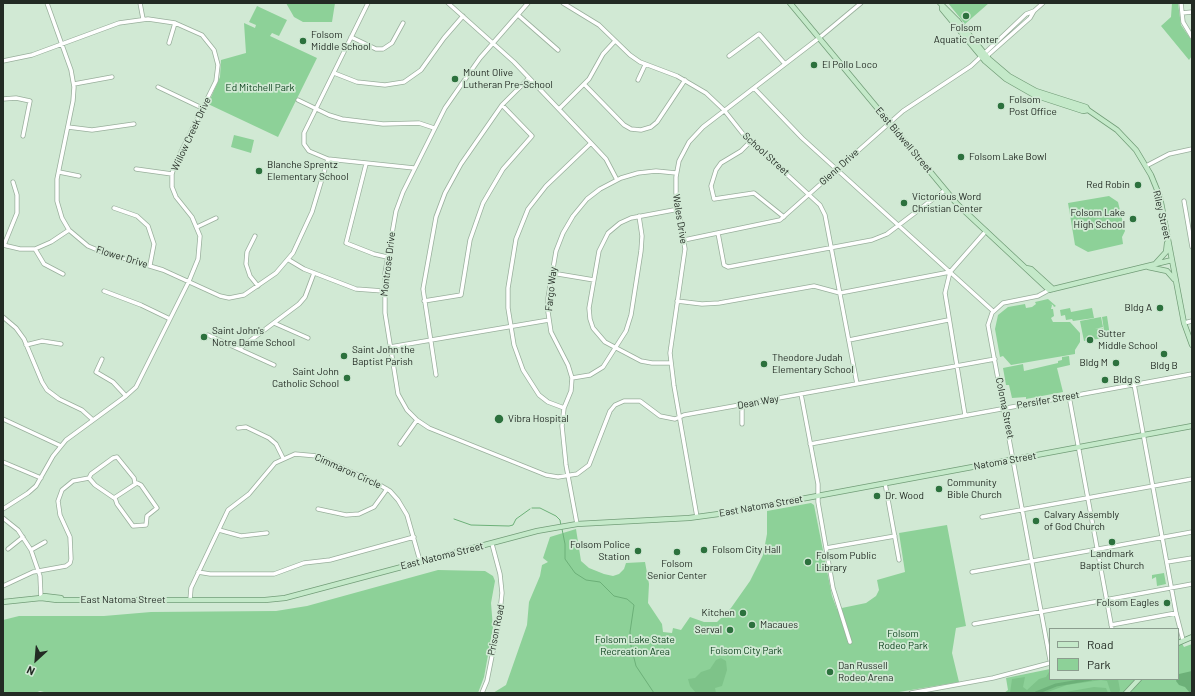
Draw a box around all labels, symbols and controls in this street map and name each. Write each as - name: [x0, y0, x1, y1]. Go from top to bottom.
- marker: Folsom Aquatic Center: [961, 11, 971, 21]
- place label: Folsom Aquatic Center: [934, 22, 998, 46]
- place label: Folsom Middle School: [311, 29, 371, 52]
- marker: Folsom Middle School: [298, 36, 308, 46]
- place label: El Pollo Loco: [822, 59, 877, 71]
- marker: El Pollo Loco: [809, 60, 819, 70]
- place label: Mount Olive Lutheran Pre-School: [463, 67, 553, 90]
- marker: Mount Olive Lutheran Pre-School: [450, 74, 460, 84]
- park label: Ed Mitchell Park: [226, 82, 294, 94]
- place label: Folsom Post Office: [1009, 94, 1057, 118]
- street label: Willow Creek Drive: [169, 95, 213, 173]
- marker: Folsom Post Office: [996, 101, 1006, 111]
- street label: East Bidwell Street: [873, 105, 935, 175]
- street label: School Street: [740, 130, 792, 178]
- street label: Glenn Drive: [817, 146, 861, 188]
- place label: Folsom Lake Bowl: [969, 151, 1047, 163]
- marker: Folsom Lake Bowl: [956, 152, 966, 162]
- place label: Blanche Sprentz Elementary School: [267, 159, 348, 182]
- marker: Blanche Sprentz Elementary School: [254, 166, 264, 176]
- place label: Red Robin: [1086, 179, 1130, 191]
- marker: Red Robin: [1133, 180, 1143, 190]
- street label: Riley Street: [1151, 189, 1173, 241]
- place label: Victorious Word Christian Center: [912, 191, 982, 214]
- street label: Wales Drive: [670, 193, 690, 245]
- marker: Victorious Word Christian Center: [899, 198, 909, 208]
- place label: Folsom Lake High School: [1071, 207, 1125, 230]
- marker: Folsom Lake High School: [1128, 214, 1138, 224]
- street label: Montrose Drive: [378, 231, 398, 297]
- street label: Flower Drive: [95, 243, 149, 271]
- street label: Fargo Way: [543, 266, 559, 312]
- place label: Bldg A: [1125, 302, 1152, 314]
- marker: Bldg A: [1155, 303, 1165, 313]
- place label: Saint John's Notre Dame School: [212, 325, 295, 348]
- place label: Sutter Middle School: [1098, 328, 1158, 352]
- marker: Saint John's Notre Dame School: [199, 332, 209, 342]
- marker: Sutter Middle School: [1085, 335, 1095, 345]
- place label: Saint John the Baptist Parish: [352, 344, 415, 368]
- marker: Bldg B: [1159, 349, 1169, 359]
- marker: Saint John the Baptist Parish: [339, 351, 349, 361]
- place label: Theodore Judah Elementary School: [772, 352, 853, 376]
- place label: Bldg M: [1079, 357, 1108, 369]
- marker: Bldg M: [1111, 358, 1121, 368]
- marker: Theodore Judah Elementary School: [759, 359, 769, 369]
- place label: Bldg B: [1150, 360, 1178, 372]
- place label: Saint John Catholic School: [272, 366, 339, 390]
- marker: Saint John Catholic School: [342, 373, 352, 383]
- place label: Bldg S: [1113, 374, 1140, 386]
- marker: Bldg S: [1100, 375, 1110, 385]
- street label: Coloma Street: [993, 376, 1017, 440]
- street label: Persifer Street: [1016, 389, 1080, 411]
- street label: Dean Way: [736, 392, 780, 412]
- marker: Vibra Hospital: [493, 413, 505, 425]
- place label: Vibra Hospital: [508, 413, 569, 425]
- street label: Natoma Street: [973, 450, 1037, 472]
- street label: Cimmaron Circle: [313, 451, 383, 491]
- place label: Community Bible Church: [947, 477, 1002, 500]
- marker: Community Bible Church: [934, 484, 944, 494]
- place label: Dr. Wood: [885, 490, 924, 502]
- marker: Dr. Wood: [872, 491, 882, 501]
- street label: East Natoma Street: [718, 493, 804, 519]
- place label: Calvary Assembly of God Church: [1044, 509, 1119, 532]
- marker: Calvary Assembly of God Church: [1031, 516, 1041, 526]
- marker: Landmark Baptist Church: [1107, 537, 1117, 547]
- place label: Folsom Police Station: [570, 539, 630, 562]
- street label: East Natoma Street: [399, 540, 485, 572]
- place label: Folsom City Hall: [712, 544, 781, 556]
- marker: Folsom City Hall: [699, 545, 709, 555]
- marker: Folsom Police Station: [633, 546, 643, 556]
- marker: Folsom Senior Center: [672, 547, 682, 557]
- place label: Landmark Baptist Church: [1080, 548, 1144, 572]
- place label: Folsom Public Library: [816, 550, 876, 574]
- marker: Folsom Public Library: [803, 557, 813, 567]
- place label: Folsom Senior Center: [647, 558, 707, 582]
- street label: East Natoma Street: [80, 594, 166, 606]
- place label: Folsom Eagles: [1097, 597, 1159, 609]
- marker: Folsom Eagles: [1162, 598, 1172, 608]
- street label: Prison Road: [485, 603, 507, 657]
- place label: Kitchen: [702, 607, 735, 619]
- marker: Kitchen: [738, 608, 748, 618]
- place label: Macaues: [760, 619, 798, 631]
- marker: Macaues: [747, 620, 757, 630]
- place label: Serval: [695, 624, 722, 636]
- marker: Serval: [725, 625, 735, 635]
- park label: Folsom Rodeo Park: [878, 628, 928, 652]
- legend: [1049, 628, 1179, 680]
- park label: Folsom Lake State Recreation Area: [595, 634, 675, 658]
- text: Road: [1087, 637, 1114, 651]
- north arrow: [16, 640, 56, 680]
- park label: Folsom City Park: [710, 645, 782, 657]
- text: Park: [1087, 657, 1111, 671]
- place label: Dan Russell Rodeo Arena: [838, 660, 893, 684]
- text: N: [24, 664, 37, 679]
- marker: Dan Russell Rodeo Arena: [825, 667, 835, 677]

